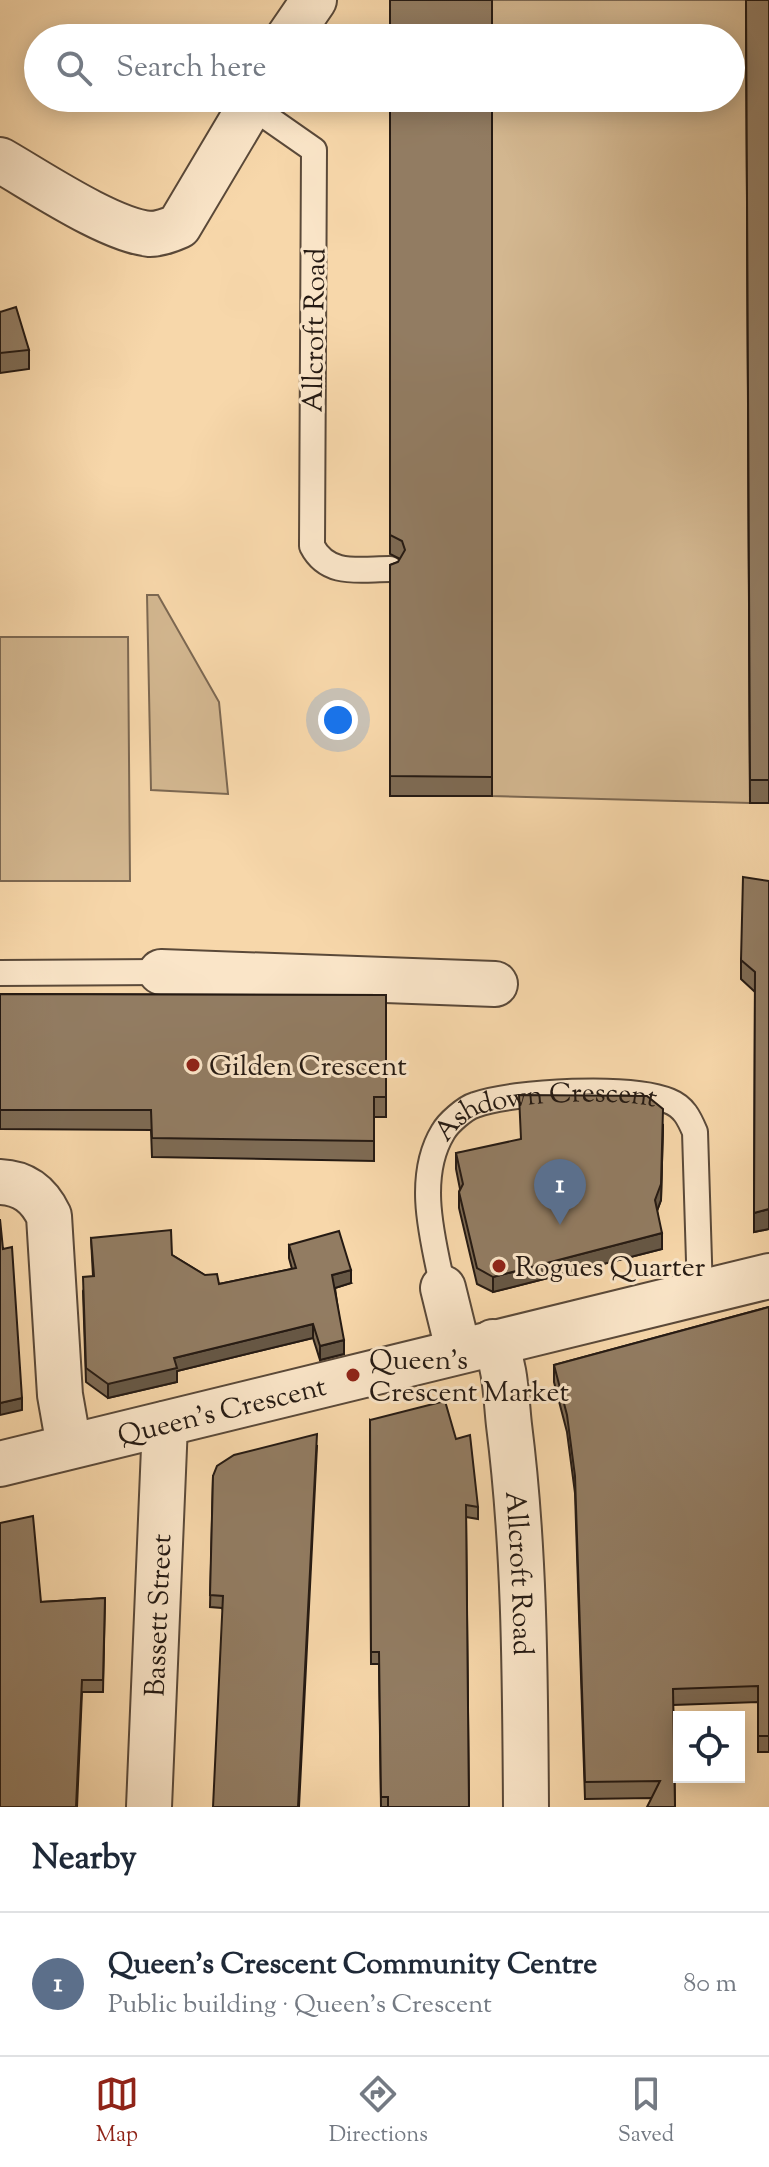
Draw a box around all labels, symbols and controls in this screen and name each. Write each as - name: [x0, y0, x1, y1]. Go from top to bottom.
- search box: [24, 24, 745, 112]
- icon: search: [52, 46, 96, 90]
- text: Search here: [116, 47, 266, 90]
- street label: Allcroft Road: [295, 247, 337, 413]
- your location: [318, 700, 358, 740]
- place label: Gilden Crescent: [209, 1048, 407, 1088]
- marker: Gilden Crescent: [184, 1056, 202, 1074]
- street label: Ashdown Crescent: [426, 1074, 661, 1151]
- pin: 1: [534, 1159, 586, 1225]
- place label: Rogues Quarter: [515, 1249, 706, 1289]
- marker: Rogues Quarter: [490, 1257, 508, 1275]
- place label: Queen's Crescent Market: [369, 1342, 569, 1414]
- marker: Queen's Crescent Market: [344, 1366, 362, 1384]
- street label: Queen's Crescent: [114, 1368, 331, 1458]
- street label: Allcroft Road: [493, 1490, 541, 1656]
- street label: Bassett Street: [137, 1533, 183, 1698]
- map controls: [673, 1711, 745, 1783]
- button: locate: [673, 1711, 745, 1783]
- text: Nearby: [32, 1835, 137, 1884]
- text: Queen's Crescent Community Centre: [108, 1944, 597, 1987]
- text: 1: [54, 1966, 62, 2003]
- text: 80 m: [683, 1966, 737, 2003]
- text: Public building · Queen's Crescent: [108, 1987, 492, 2024]
- tab: Map: [95, 2072, 139, 2152]
- tab: Directions: [329, 2072, 428, 2152]
- tab: Saved: [618, 2072, 674, 2152]

